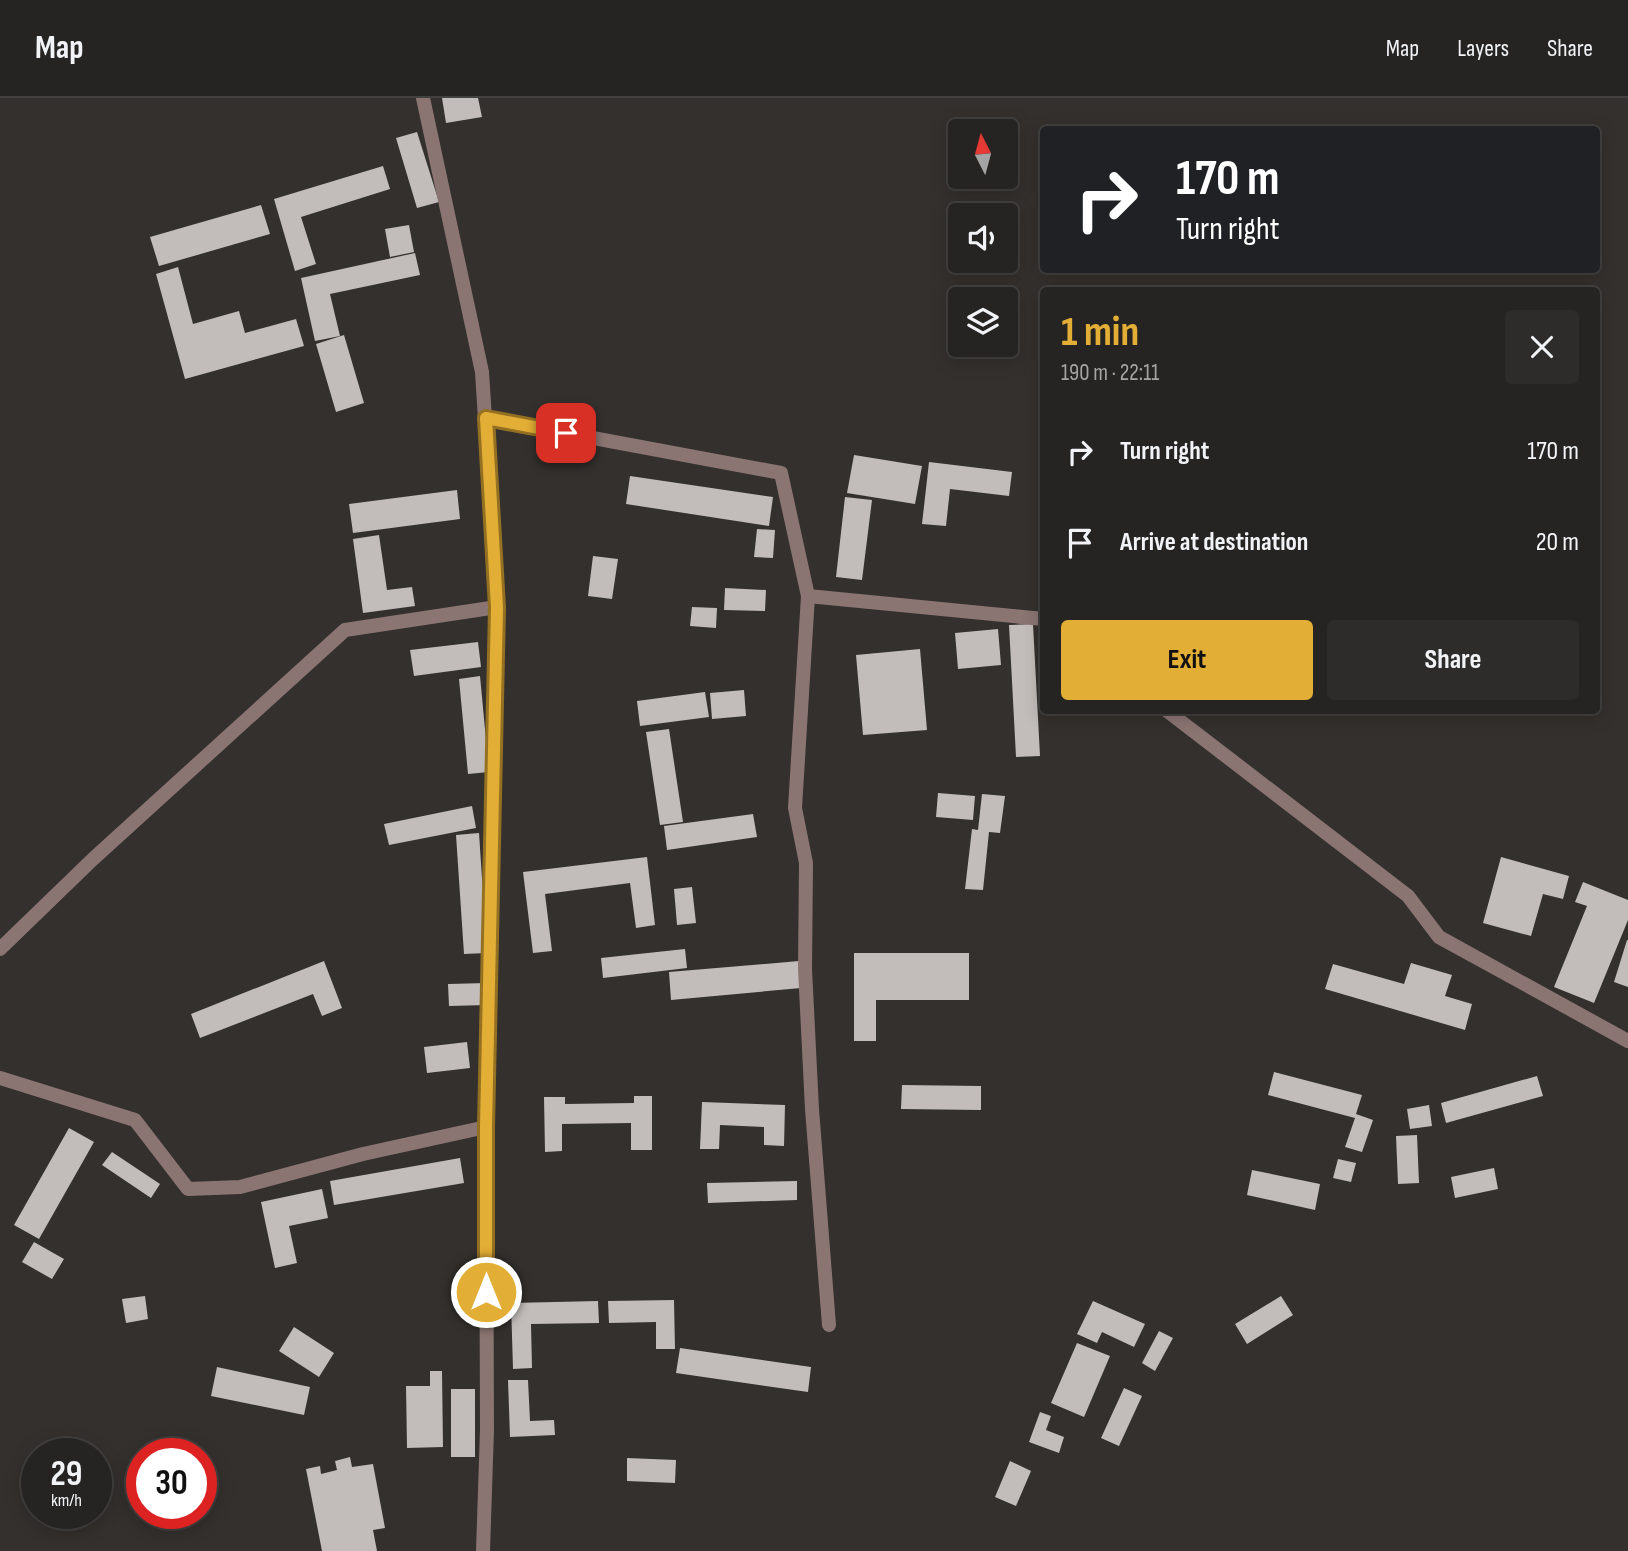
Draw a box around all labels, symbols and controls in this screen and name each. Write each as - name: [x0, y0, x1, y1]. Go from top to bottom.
- text: Map: [35, 28, 84, 68]
- text: Map: [1386, 34, 1419, 63]
- text: Layers: [1457, 34, 1509, 63]
- text: Share: [1547, 34, 1593, 63]
- north arrow: [948, 119, 1018, 189]
- map controls: [948, 119, 1018, 357]
- text: 170 m: [1176, 150, 1280, 209]
- icon: right: [1061, 154, 1152, 245]
- button: sound: [948, 203, 1018, 273]
- text: Turn right: [1176, 210, 1280, 249]
- button: layers: [948, 287, 1018, 357]
- text: 1 min: [1061, 307, 1139, 358]
- button: close: [1505, 310, 1579, 384]
- text: 190 m · 22:11: [1061, 359, 1159, 387]
- pin: [536, 403, 596, 463]
- icon: arrive: [547, 414, 585, 452]
- icon: right: [1061, 433, 1099, 471]
- text: Turn right: [1120, 436, 1209, 467]
- text: 170 m: [1527, 436, 1579, 467]
- icon: arrive: [1061, 524, 1099, 562]
- text: Arrive at destination: [1120, 527, 1308, 558]
- text: 20 m: [1536, 527, 1579, 558]
- button: Exit: [1061, 620, 1313, 700]
- button: Share: [1327, 620, 1579, 700]
- position arrow: [449, 1255, 523, 1329]
- speed limit sign: 30: [126, 1438, 217, 1529]
- text: 29: [51, 1453, 82, 1496]
- text: km/h: [51, 1490, 82, 1511]

